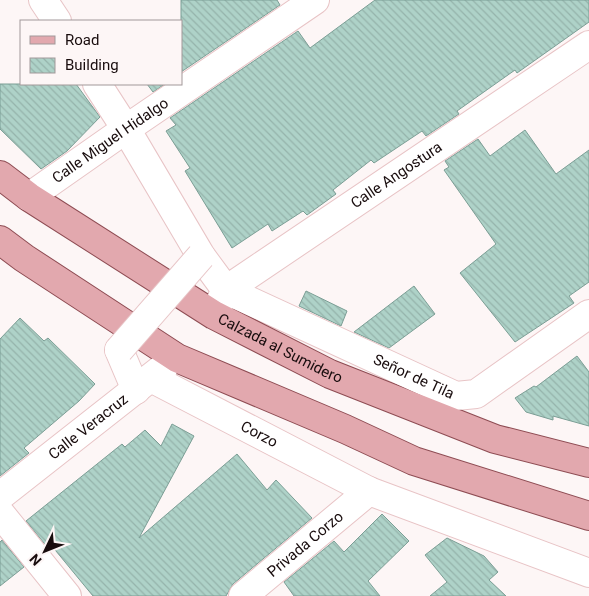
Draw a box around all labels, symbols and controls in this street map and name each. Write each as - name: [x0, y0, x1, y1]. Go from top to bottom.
- legend: [20, 20, 182, 85]
- text: Road: [65, 31, 99, 49]
- text: Building: [65, 56, 119, 74]
- street label: Calle Miguel Hidalgo: [49, 94, 172, 187]
- street label: Calle Angostura: [347, 138, 445, 212]
- street label: Calzada al Sumidero: [215, 310, 345, 387]
- street label: Señor de Tila: [371, 350, 457, 403]
- street label: Calle Veracruz: [45, 390, 131, 463]
- street label: Corzo: [238, 417, 281, 451]
- street label: Privada Corzo: [264, 507, 347, 581]
- north arrow: [20, 526, 70, 576]
- text: N: [26, 551, 45, 569]

